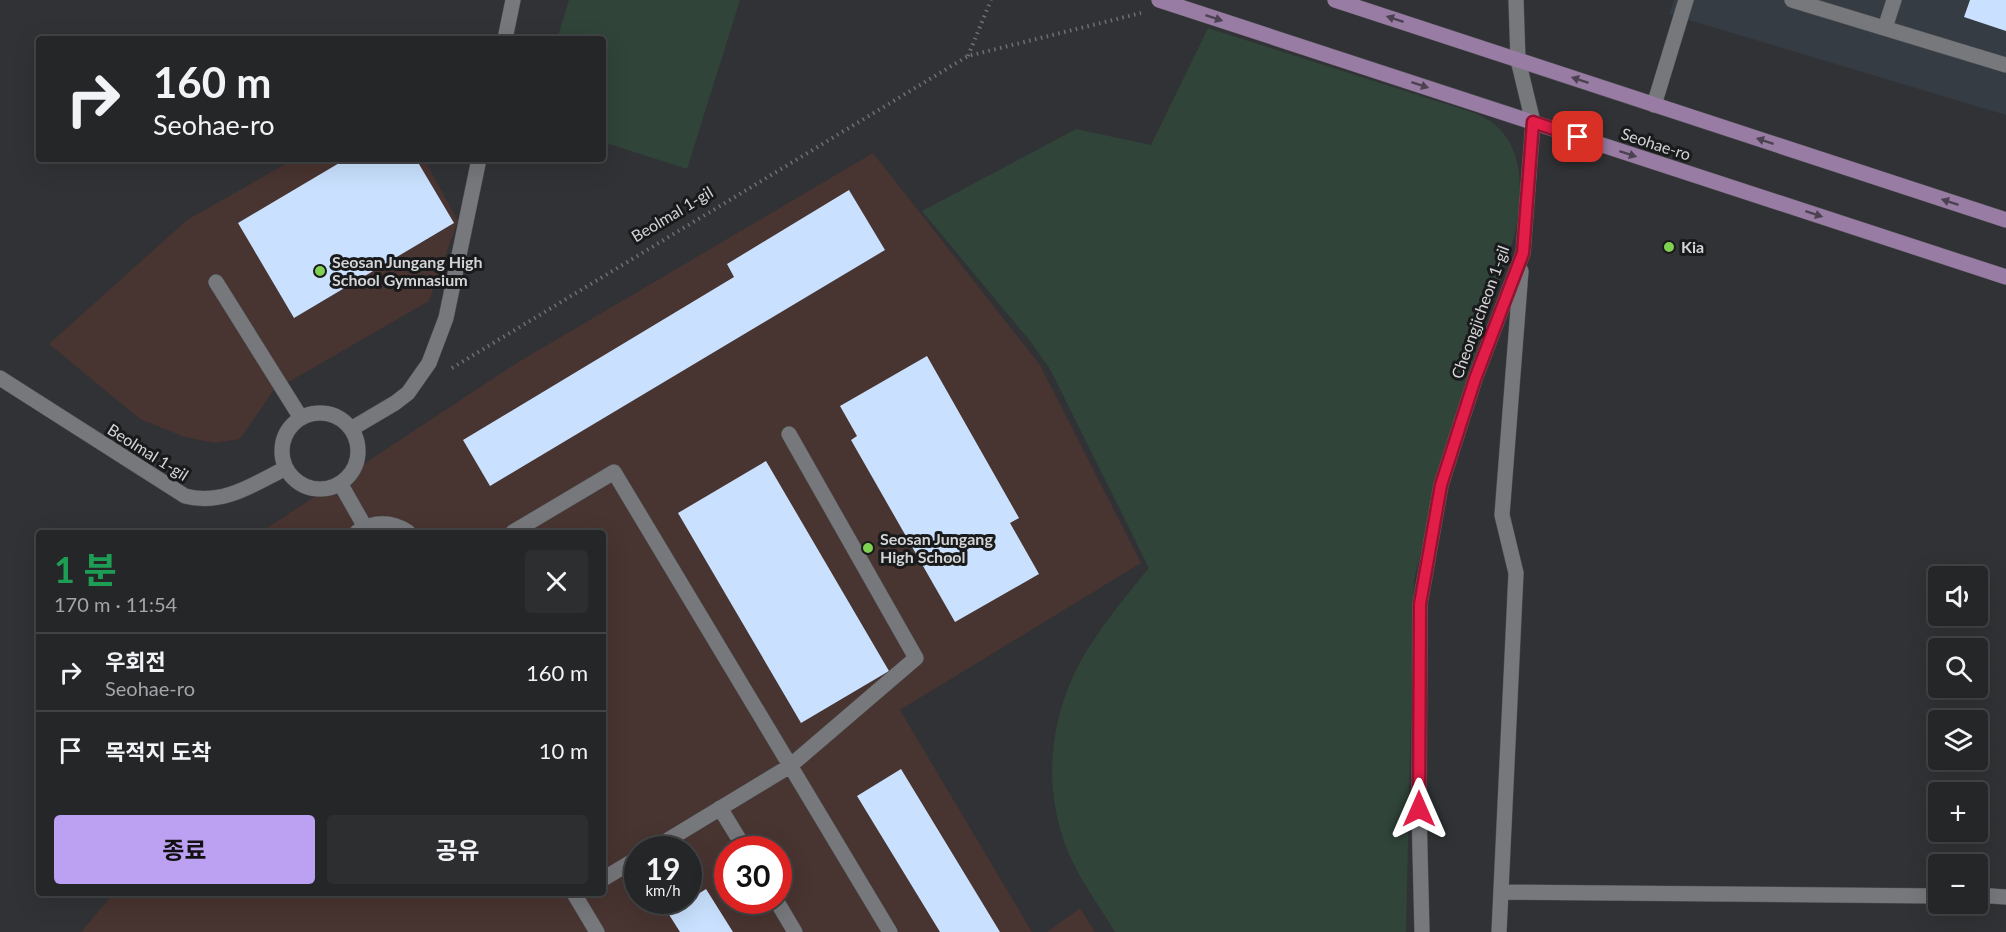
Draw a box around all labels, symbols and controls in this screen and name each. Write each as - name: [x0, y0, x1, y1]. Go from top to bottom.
- one-way arrow: [1205, 14, 1223, 23]
- one-way arrow: [1385, 14, 1403, 24]
- text: 160 m: [153, 57, 271, 107]
- icon: right: [54, 60, 132, 138]
- one-way arrow: [1571, 75, 1589, 85]
- one-way arrow: [1411, 81, 1429, 91]
- text: Seohae-ro: [153, 108, 275, 141]
- pin: [1552, 111, 1603, 162]
- icon: arrive: [1561, 120, 1594, 153]
- street label: Seohae-ro: [1619, 123, 1693, 164]
- one-way arrow: [1756, 136, 1774, 145]
- one-way arrow: [1620, 149, 1638, 159]
- street label: Beolmal 1-gil: [628, 182, 716, 245]
- one-way arrow: [1941, 196, 1959, 206]
- one-way arrow: [1805, 210, 1823, 219]
- place label: Kia: [1681, 237, 1704, 256]
- marker: Kia: [1662, 240, 1676, 254]
- street label: Cheongjicheon 1-gil: [1447, 243, 1512, 381]
- place label: Seosan Jungang High School Gymnasium: [332, 252, 482, 289]
- marker: Seosan Jungang High School Gymnasium: [313, 264, 327, 278]
- street label: Beolmal 1-gil: [104, 419, 192, 484]
- place label: Seosan Jungang High School: [880, 529, 993, 566]
- marker: Seosan Jungang High School: [861, 541, 875, 555]
- text: 1 분: [54, 547, 117, 591]
- button: close: [525, 550, 588, 613]
- map controls: [1928, 566, 1988, 914]
- button: sound: [1928, 566, 1988, 626]
- text: 170 m · 11:54: [54, 592, 177, 616]
- button: search: [1928, 638, 1988, 698]
- text: 우회전: [105, 648, 166, 675]
- icon: right: [54, 656, 87, 689]
- text: 160 m: [526, 659, 588, 686]
- text: Seohae-ro: [105, 676, 195, 700]
- button: layers: [1928, 710, 1988, 770]
- icon: arrive: [54, 734, 87, 767]
- text: 10 m: [539, 737, 588, 764]
- text: 목적지 도착: [105, 738, 212, 765]
- position arrow: [1387, 777, 1451, 841]
- button: +: [1928, 782, 1988, 842]
- button: 종료: [54, 815, 315, 884]
- button: 공유: [327, 815, 588, 884]
- speed limit sign: 30: [714, 836, 792, 914]
- text: 19: [646, 850, 680, 886]
- button: −: [1928, 854, 1988, 914]
- text: km/h: [645, 881, 681, 899]

